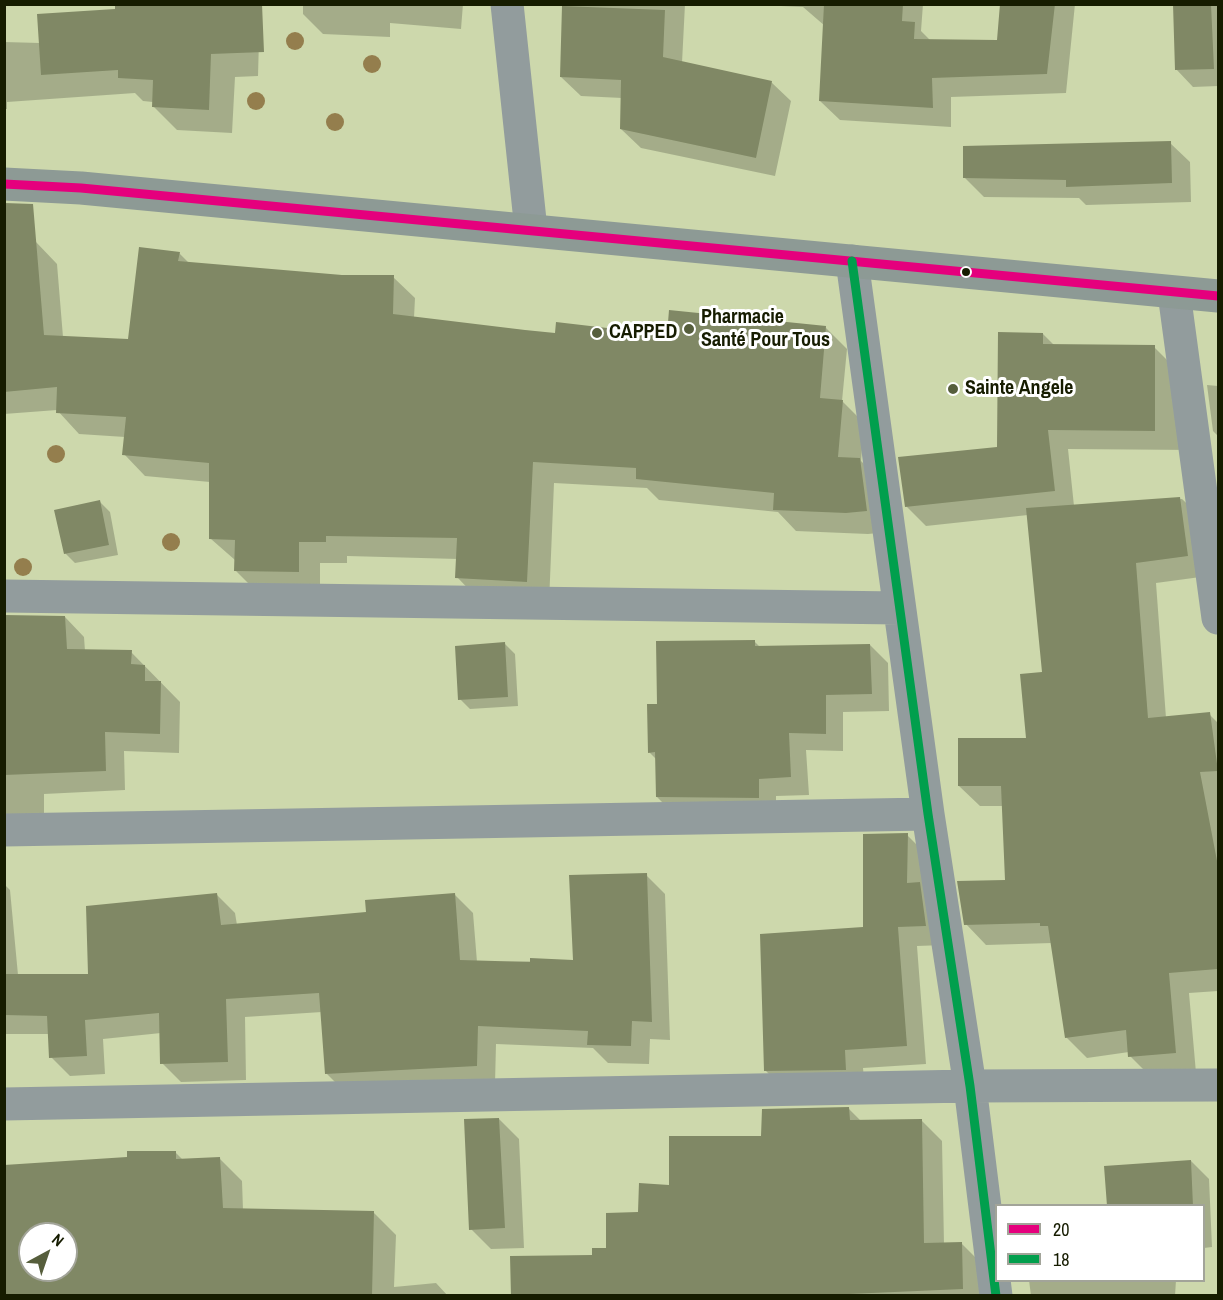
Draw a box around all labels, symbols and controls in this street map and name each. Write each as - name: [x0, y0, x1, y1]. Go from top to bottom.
- unlabelled marker: [960, 266, 972, 278]
- place label: Pharmacie Santé Pour Tous: [701, 306, 830, 353]
- place label: CAPPED: [609, 321, 677, 345]
- marker: Pharmacie Santé Pour Tous: [682, 322, 696, 336]
- marker: CAPPED: [590, 326, 604, 340]
- place label: Sainte Angele: [965, 377, 1073, 401]
- marker: Sainte Angele: [946, 382, 960, 396]
- legend: [995, 1204, 1205, 1282]
- text: 20: [1053, 1217, 1069, 1242]
- north arrow: [18, 1222, 78, 1282]
- text: N: [48, 1228, 69, 1251]
- text: 18: [1053, 1247, 1069, 1272]

